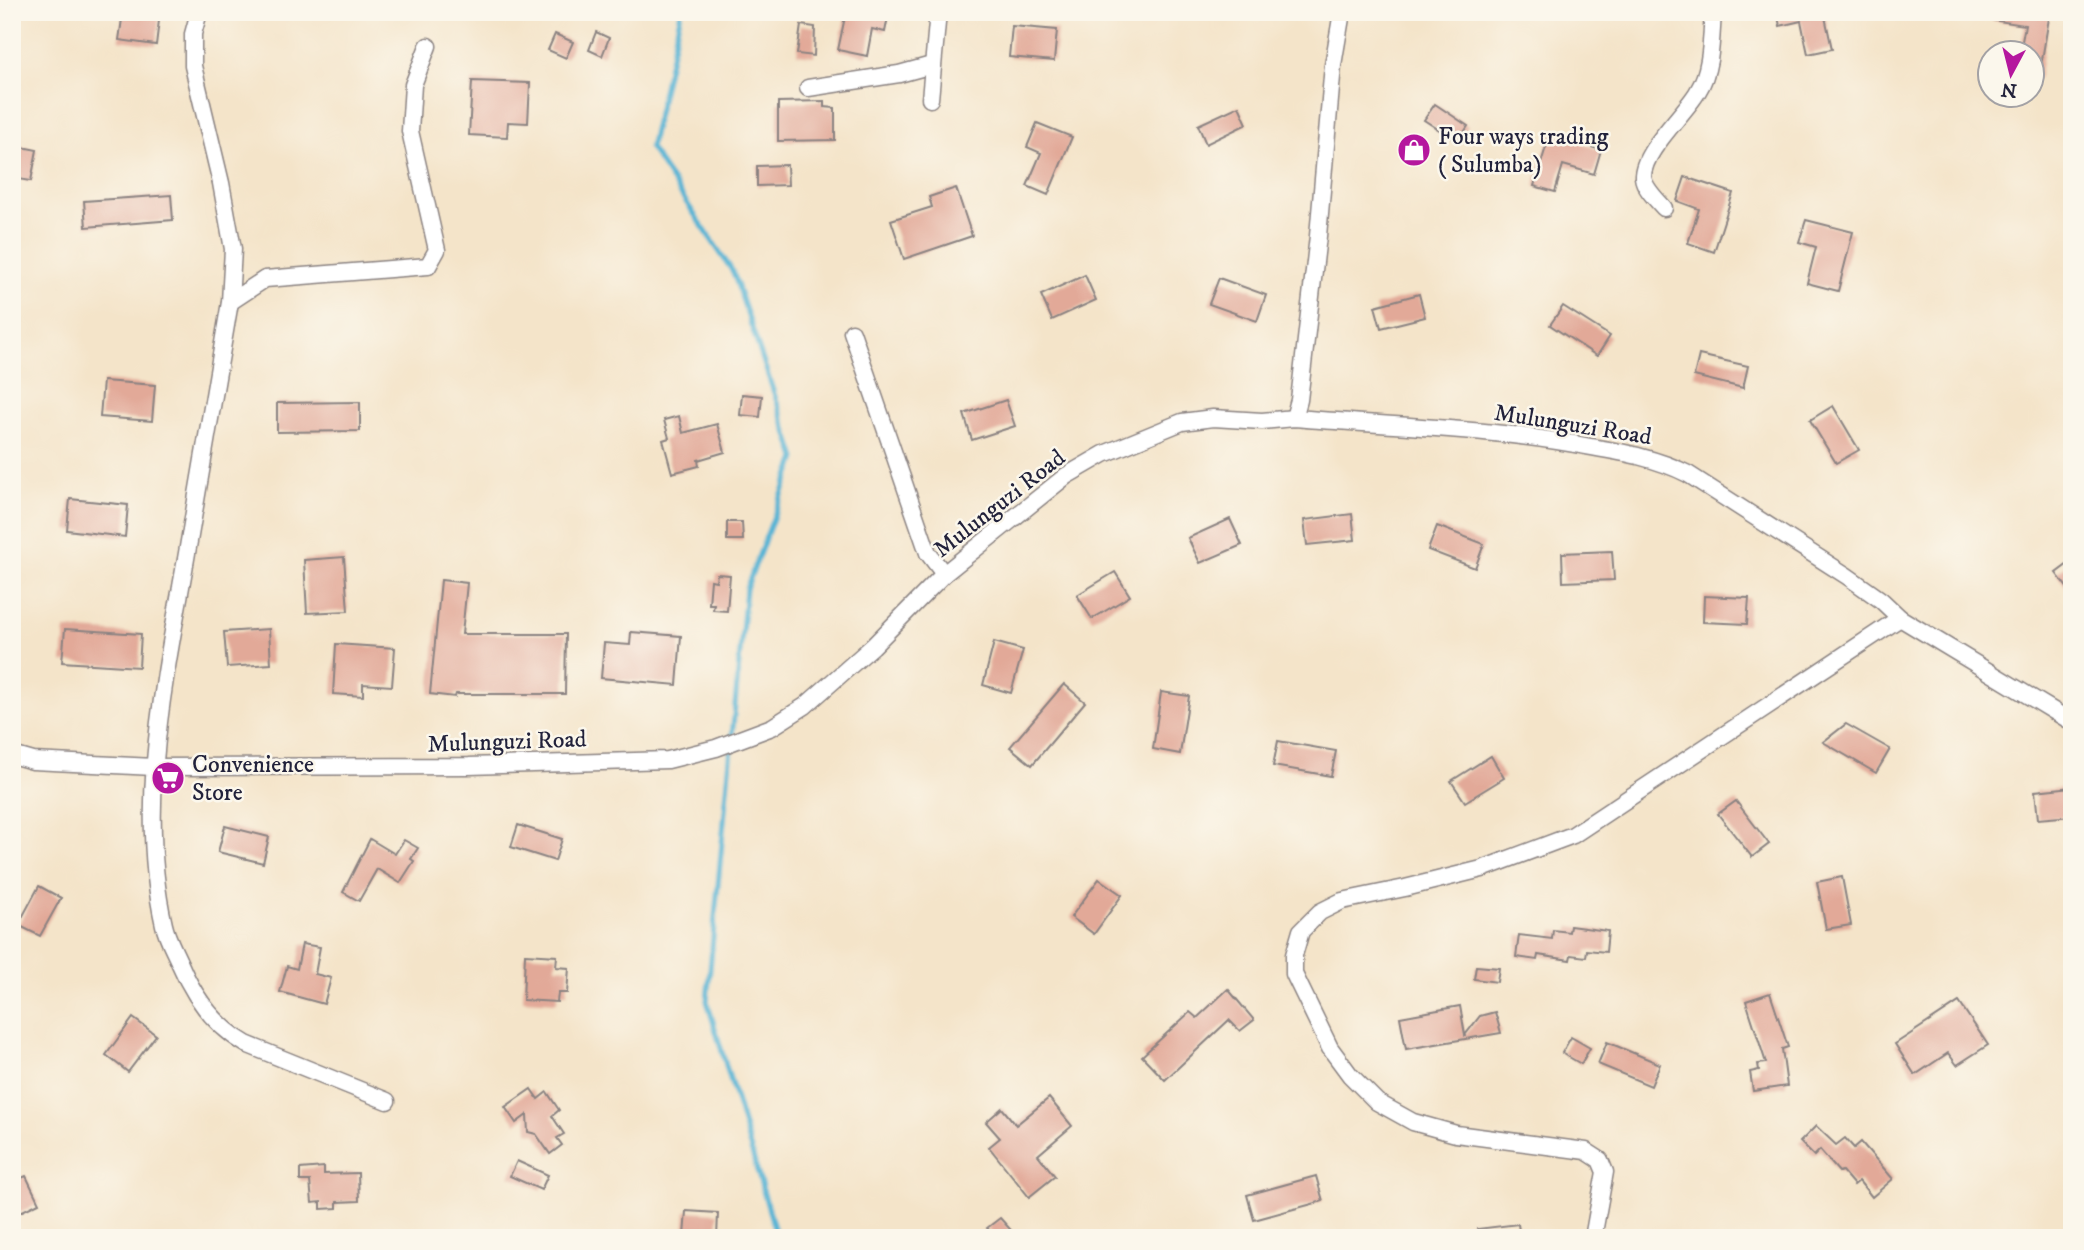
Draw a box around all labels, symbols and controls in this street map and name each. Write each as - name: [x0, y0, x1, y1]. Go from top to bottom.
- north arrow: [1976, 38, 2046, 108]
- text: N: [2000, 77, 2018, 102]
- place label: Four ways trading ( Sulumba): [1438, 122, 1609, 180]
- shop icon: Four ways trading ( Sulumba): [1395, 131, 1433, 169]
- street label: Mulunguzi Road: [1492, 398, 1654, 452]
- street label: Mulunguzi Road: [928, 443, 1072, 565]
- street label: Mulunguzi Road: [427, 724, 587, 760]
- place label: Convenience Store: [192, 750, 314, 808]
- supermarket icon: Convenience Store: [149, 759, 187, 797]

